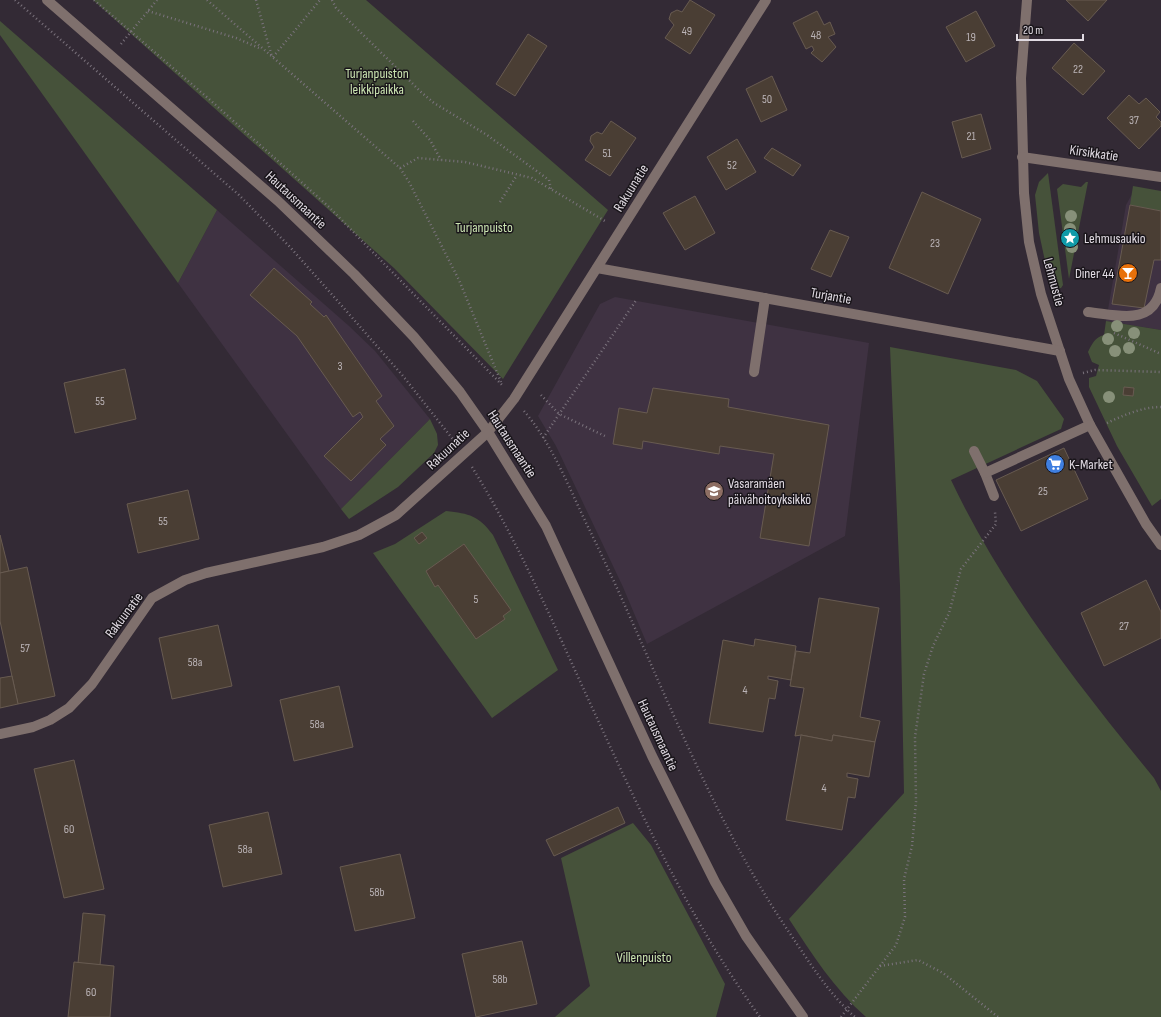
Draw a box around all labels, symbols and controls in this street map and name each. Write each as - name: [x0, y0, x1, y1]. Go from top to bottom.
- scale bar: [1017, 16, 1083, 42]
- text: 20 m: [1023, 23, 1043, 38]
- house number: 49: [682, 24, 692, 39]
- house number: 48: [811, 28, 821, 43]
- house number: 19: [966, 30, 976, 45]
- house number: 22: [1073, 62, 1083, 77]
- park label: Turjanpuiston leikkipaikka: [345, 65, 409, 98]
- house number: 50: [762, 92, 772, 107]
- house number: 37: [1129, 113, 1139, 128]
- house number: 21: [966, 129, 976, 144]
- street label: Kirsikkatie: [1069, 141, 1119, 165]
- house number: 51: [602, 146, 612, 161]
- house number: 52: [727, 158, 737, 173]
- street label: Rakuunatie: [610, 161, 652, 215]
- street label: Hautausmaantie: [262, 167, 330, 233]
- park label: Turjanpuisto: [455, 219, 513, 236]
- place icon: Lehmusaukio: [1059, 227, 1081, 249]
- place label: Lehmusaukio: [1084, 230, 1146, 247]
- house number: 23: [930, 236, 940, 251]
- street label: Lehmustie: [1039, 256, 1069, 308]
- bar icon: Diner 44: [1117, 262, 1139, 284]
- place label: Diner 44: [1075, 265, 1114, 282]
- street label: Turjantie: [809, 284, 853, 308]
- house number: 3: [337, 359, 343, 374]
- house number: 55: [95, 394, 105, 409]
- street label: Hautausmaantie: [484, 407, 540, 481]
- street label: Rakuunatie: [423, 425, 473, 473]
- supermarket icon: K-Market: [1044, 453, 1066, 475]
- place label: K-Market: [1069, 456, 1113, 473]
- place label: Vasaramäen päivähoitoyksikkö: [728, 475, 811, 508]
- school or university icon: Vasaramäen päivähoitoyksikkö: [703, 480, 725, 502]
- house number: 25: [1038, 484, 1048, 499]
- house number: 55: [158, 514, 168, 529]
- street label: Rakuunatie: [101, 589, 147, 641]
- house number: 5: [474, 592, 479, 607]
- house number: 27: [1119, 619, 1129, 634]
- house number: 57: [20, 641, 30, 656]
- house number: 58a: [188, 655, 203, 670]
- house number: 4: [742, 683, 748, 698]
- street label: Hautausmaantie: [634, 696, 682, 774]
- house number: 58a: [310, 717, 325, 732]
- house number: 4: [821, 781, 827, 796]
- house number: 60: [64, 822, 74, 837]
- house number: 58a: [238, 842, 253, 857]
- house number: 58b: [369, 885, 385, 900]
- park label: Villenpuisto: [617, 949, 672, 966]
- house number: 58b: [492, 972, 508, 987]
- house number: 60: [86, 985, 96, 1000]

